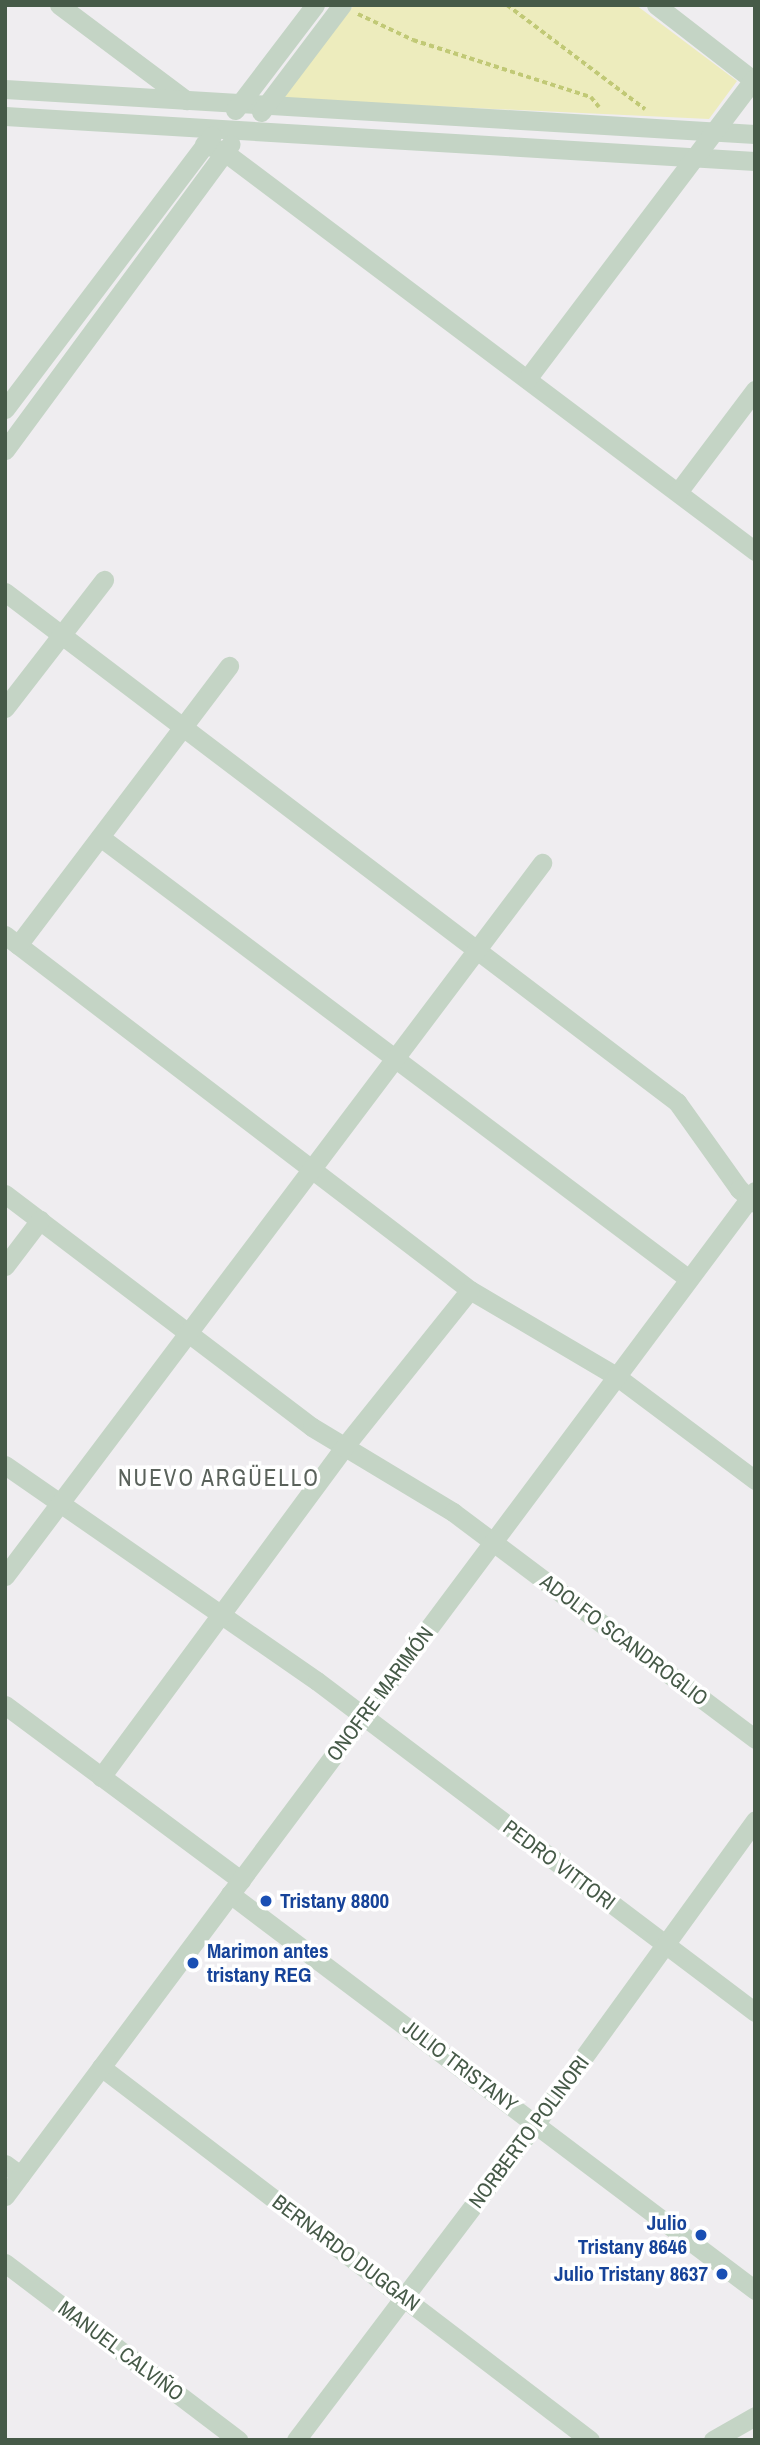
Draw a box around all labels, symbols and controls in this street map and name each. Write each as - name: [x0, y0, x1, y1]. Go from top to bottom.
- district label: NUEVO ARGÜELLO: [119, 1464, 319, 1492]
- street label: ADOLFO SCANDROGLIO: [535, 1569, 713, 1711]
- street label: ONOFRE MARIMÓN: [321, 1622, 439, 1766]
- street label: PEDRO VITTORI: [498, 1815, 620, 1915]
- place label: Tristany 8800: [280, 1888, 389, 1914]
- marker: Tristany 8800: [258, 1893, 274, 1909]
- place label: Marimon antes tristany REG: [207, 1938, 329, 1988]
- marker: Marimon antes tristany REG: [185, 1955, 201, 1971]
- street label: JULIO TRISTANY: [398, 2015, 522, 2117]
- street label: NORBERTO POLINORI: [464, 2051, 594, 2213]
- street label: BERNARDO DUGGAN: [267, 2189, 425, 2317]
- place label: Julio Tristany 8646: [578, 2210, 687, 2260]
- marker: Julio Tristany 8646: [693, 2227, 709, 2243]
- place label: Julio Tristany 8637: [554, 2261, 708, 2287]
- marker: Julio Tristany 8637: [714, 2266, 730, 2282]
- street label: MANUEL CALVIÑO: [53, 2296, 189, 2406]

